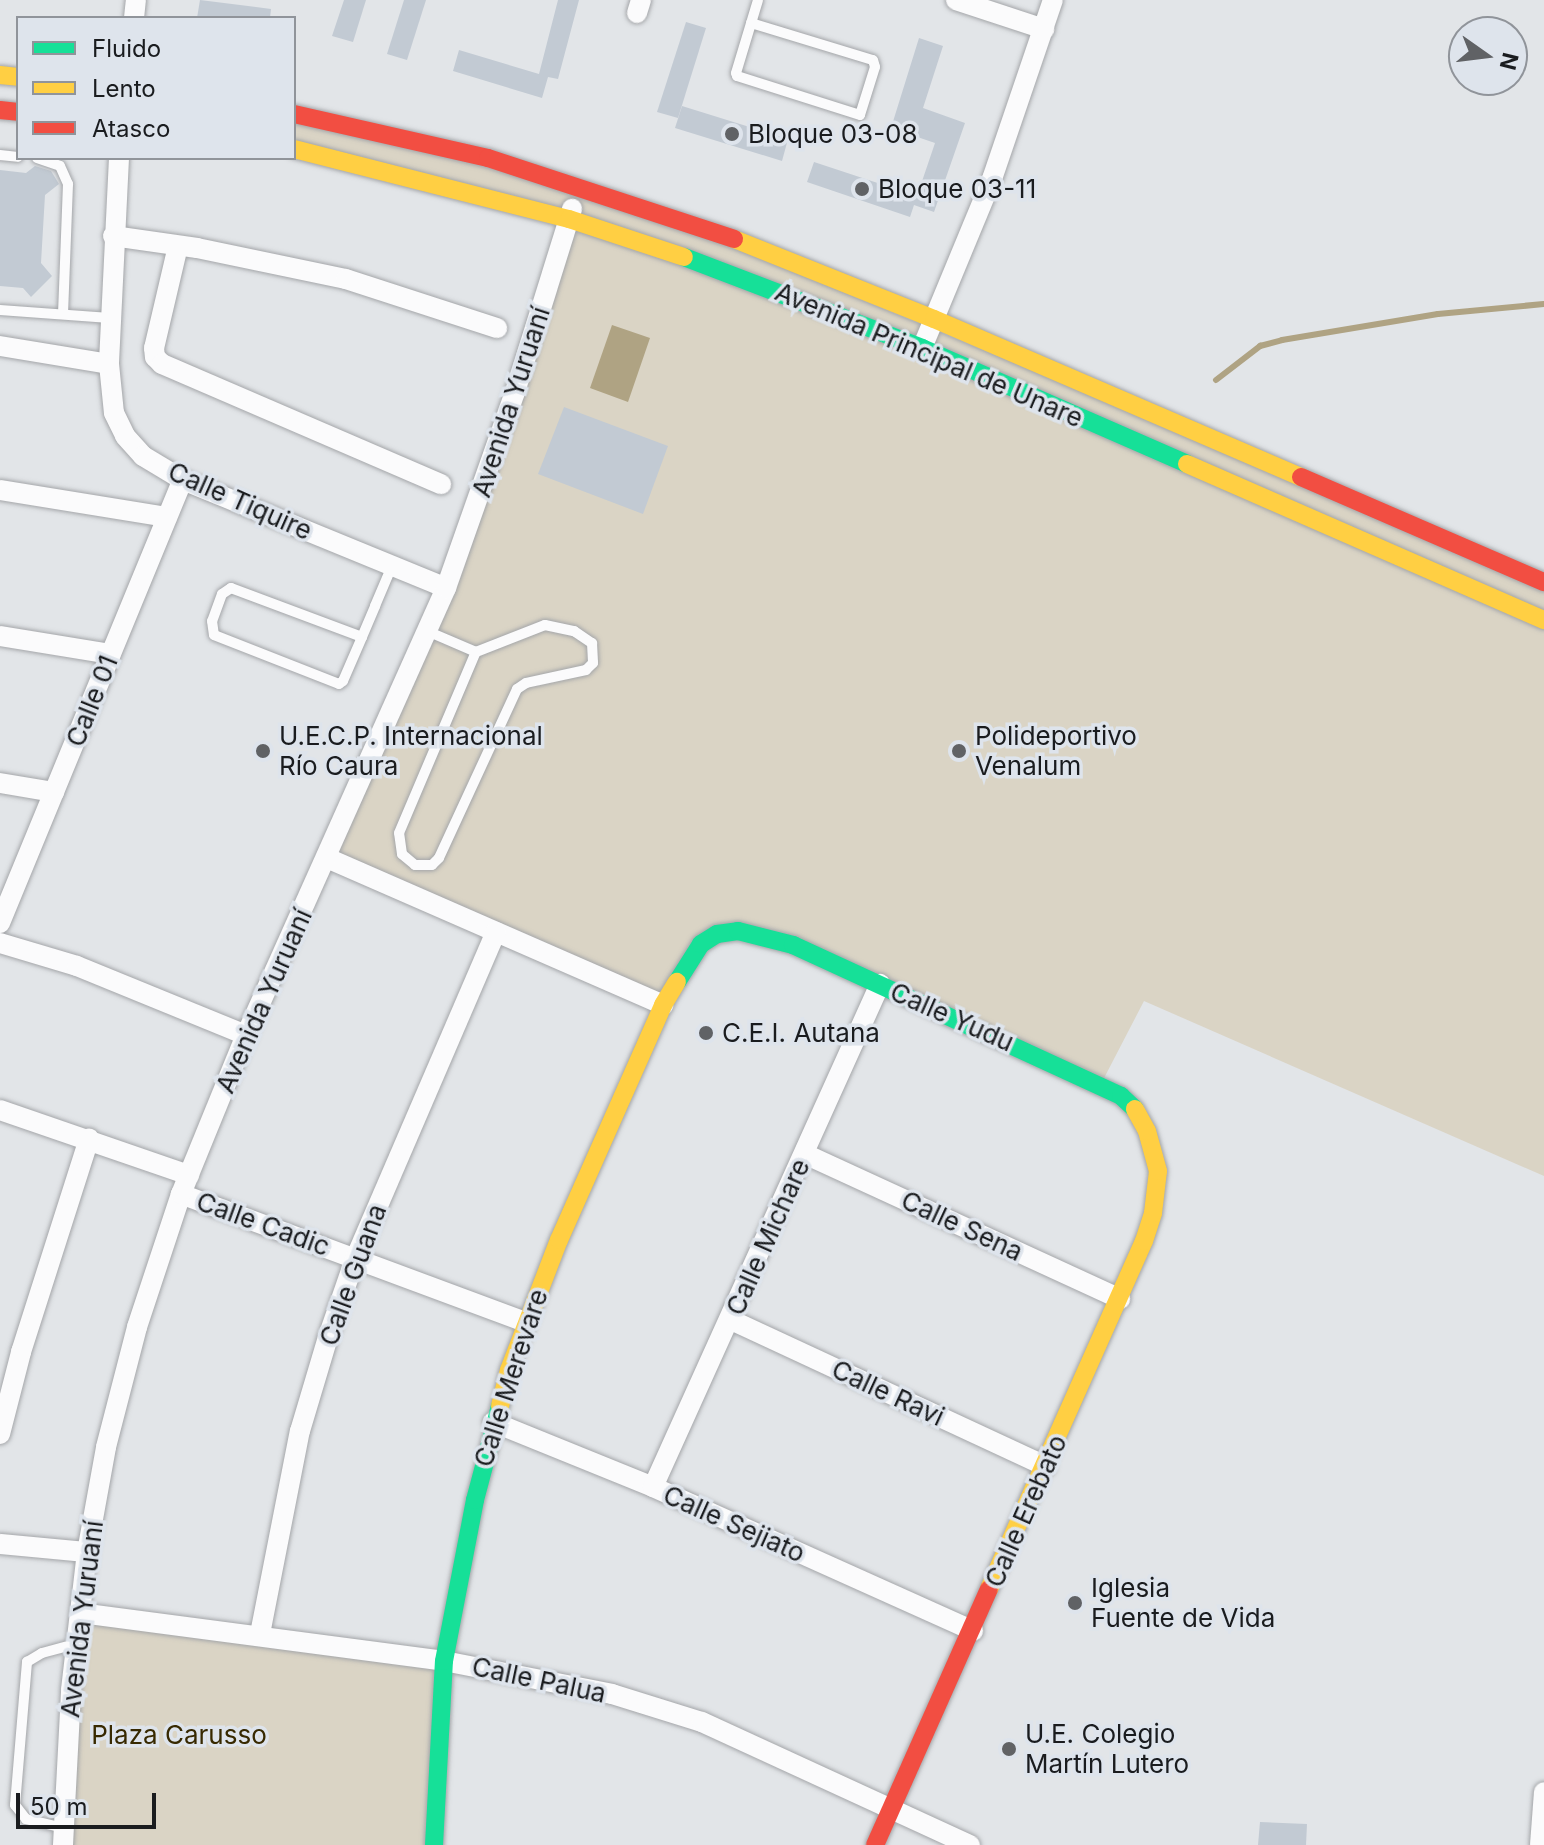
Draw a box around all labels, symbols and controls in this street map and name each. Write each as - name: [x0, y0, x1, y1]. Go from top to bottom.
- legend: [16, 16, 296, 160]
- north arrow: [1448, 16, 1528, 96]
- text: Fluido: [92, 34, 161, 63]
- text: N: [1495, 50, 1524, 73]
- text: Lento: [92, 74, 156, 103]
- text: Atasco: [92, 114, 170, 143]
- place label: Bloque 03-08: [748, 118, 918, 150]
- marker: Bloque 03-08: [723, 125, 741, 143]
- place label: Bloque 03-11: [878, 173, 1036, 205]
- marker: Bloque 03-11: [853, 180, 871, 198]
- street label: Avenida Principal de Unare: [771, 276, 1087, 434]
- street label: Avenida Yuruaní: [466, 303, 556, 501]
- street label: Calle Tiquire: [163, 455, 317, 547]
- street label: Calle 01: [60, 651, 124, 751]
- place label: U.E.C.P. Internacional Río Caura: [279, 720, 543, 782]
- place label: Polideportivo Venalum: [975, 720, 1137, 782]
- marker: U.E.C.P. Internacional Río Caura: [254, 742, 272, 760]
- marker: Polideportivo Venalum: [950, 742, 968, 760]
- street label: Avenida Yuruaní: [209, 904, 319, 1098]
- street label: Calle Yudu: [885, 976, 1019, 1058]
- place label: C.E.I. Autana: [722, 1017, 880, 1049]
- marker: C.E.I. Autana: [697, 1024, 715, 1042]
- street label: Calle Michare: [720, 1154, 816, 1320]
- street label: Calle Sena: [896, 1184, 1028, 1268]
- street label: Calle Cadic: [192, 1186, 334, 1262]
- street label: Calle Guana: [313, 1200, 393, 1350]
- street label: Calle Merevare: [468, 1285, 554, 1471]
- street label: Calle Ravi: [827, 1353, 949, 1433]
- street label: Calle Erebato: [979, 1430, 1073, 1592]
- street label: Calle Sejiato: [658, 1479, 810, 1569]
- street label: Avenida Yuruaní: [54, 1519, 110, 1719]
- place label: Iglesia Fuente de Vida: [1091, 1572, 1275, 1634]
- marker: Iglesia Fuente de Vida: [1066, 1594, 1084, 1612]
- street label: Calle Palua: [469, 1651, 609, 1709]
- place label: U.E. Colegio Martín Lutero: [1025, 1718, 1189, 1780]
- park label: Plaza Carusso: [91, 1719, 267, 1751]
- marker: U.E. Colegio Martín Lutero: [1000, 1740, 1018, 1758]
- scale bar: [20, 1777, 160, 1827]
- text: 50 m: [30, 1792, 88, 1821]

